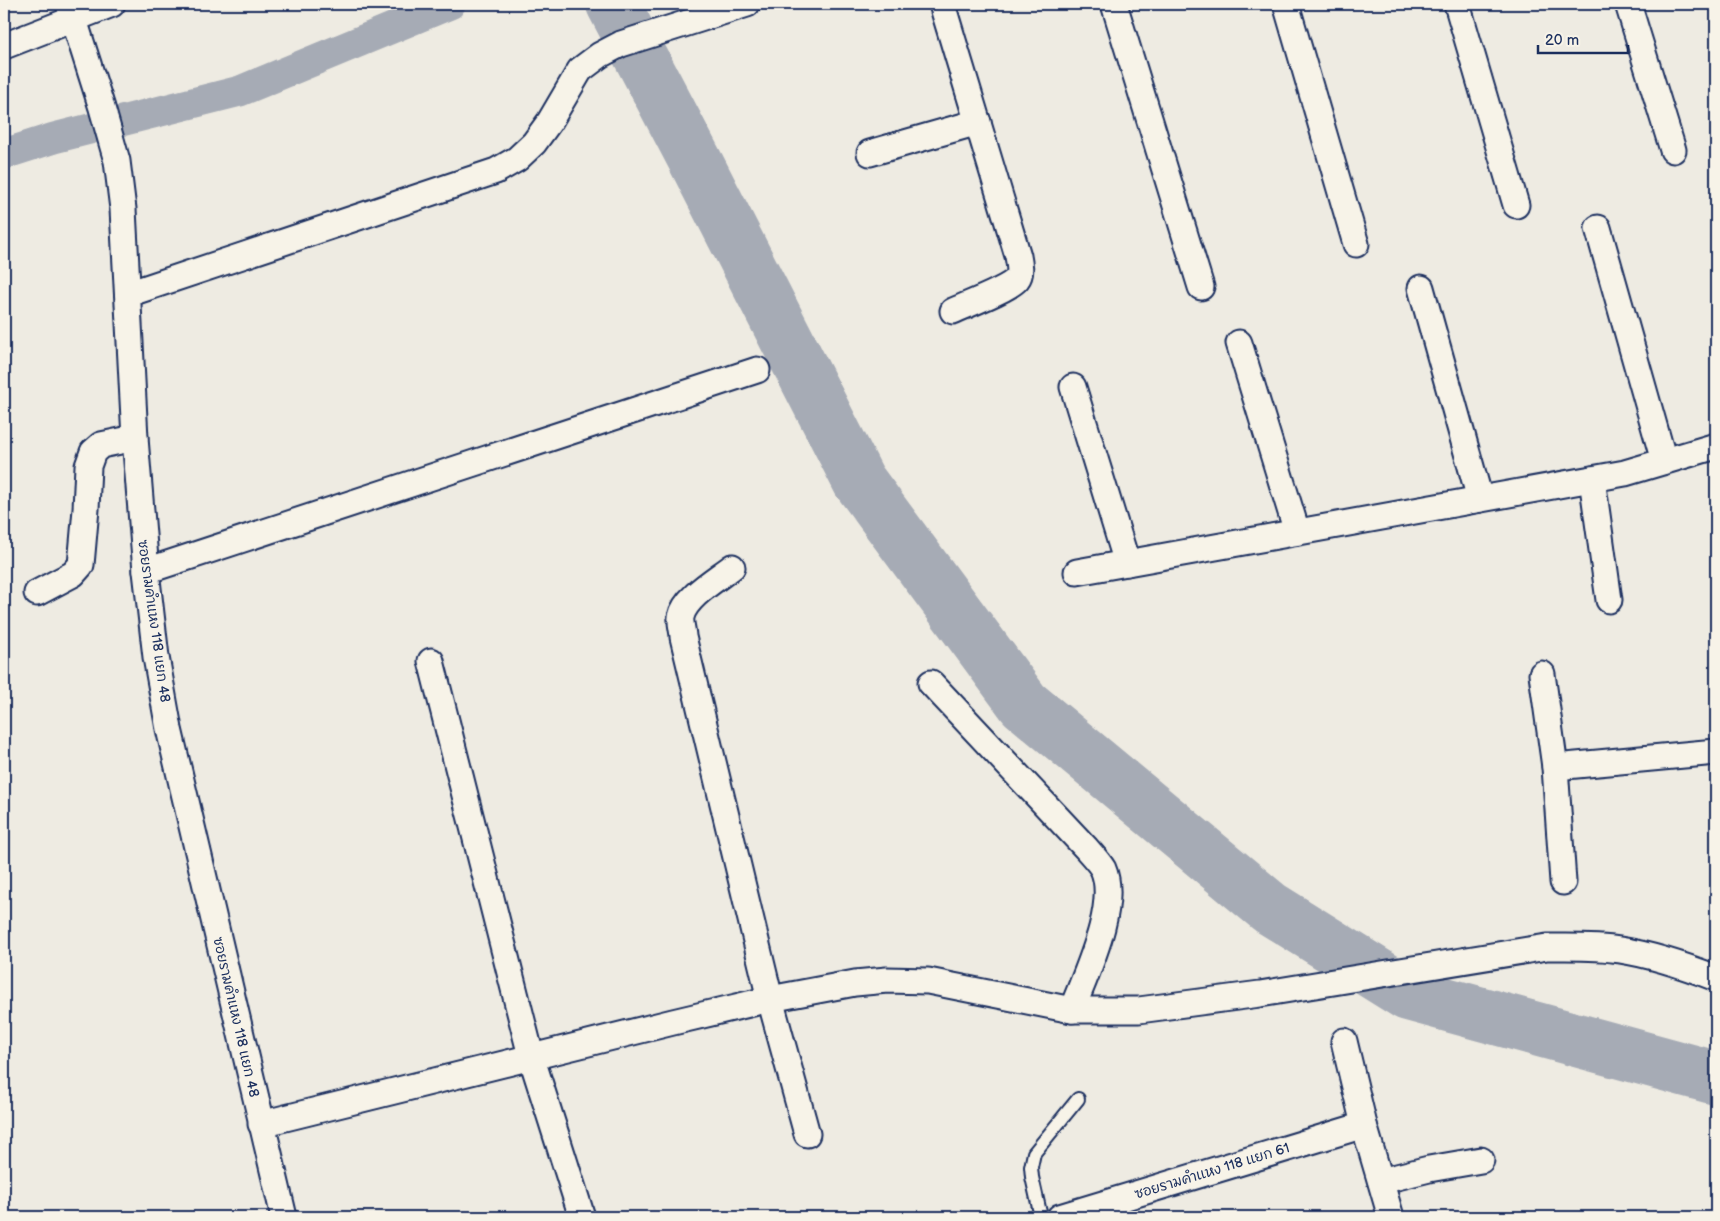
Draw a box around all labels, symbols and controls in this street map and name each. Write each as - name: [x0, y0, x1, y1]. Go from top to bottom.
- scale bar: [1538, 22, 1628, 54]
- text: 20 m: [1545, 31, 1579, 50]
- street label: ซอยรามคำแหง 118 แยก 48: [134, 539, 174, 703]
- street label: ซอยรามคำแหง 118 แยก 48: [209, 935, 263, 1099]
- street label: ซอยรามคำแหง 118 แยก 61: [1132, 1139, 1292, 1203]

